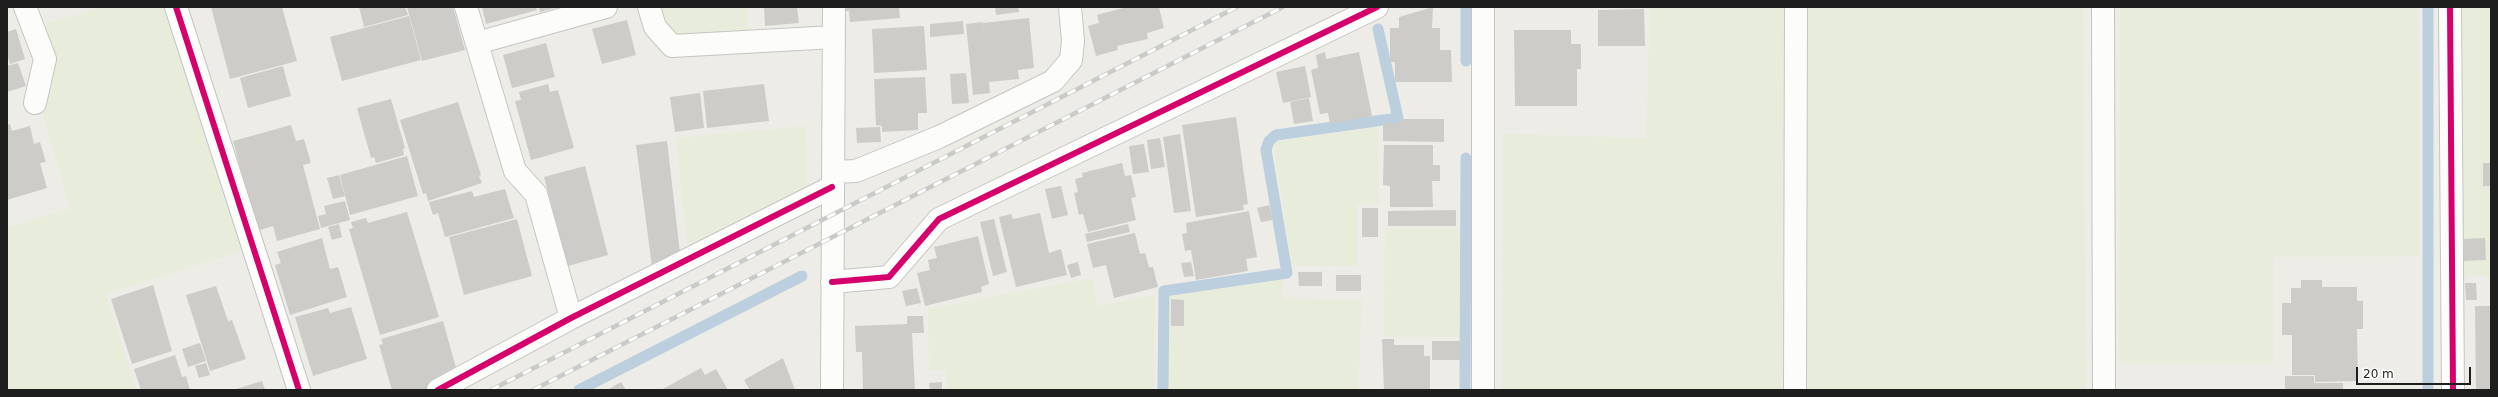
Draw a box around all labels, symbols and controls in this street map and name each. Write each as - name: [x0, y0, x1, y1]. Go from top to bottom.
- scale bar: [2358, 359, 2473, 385]
- text: 20 m: [2363, 367, 2394, 381]

